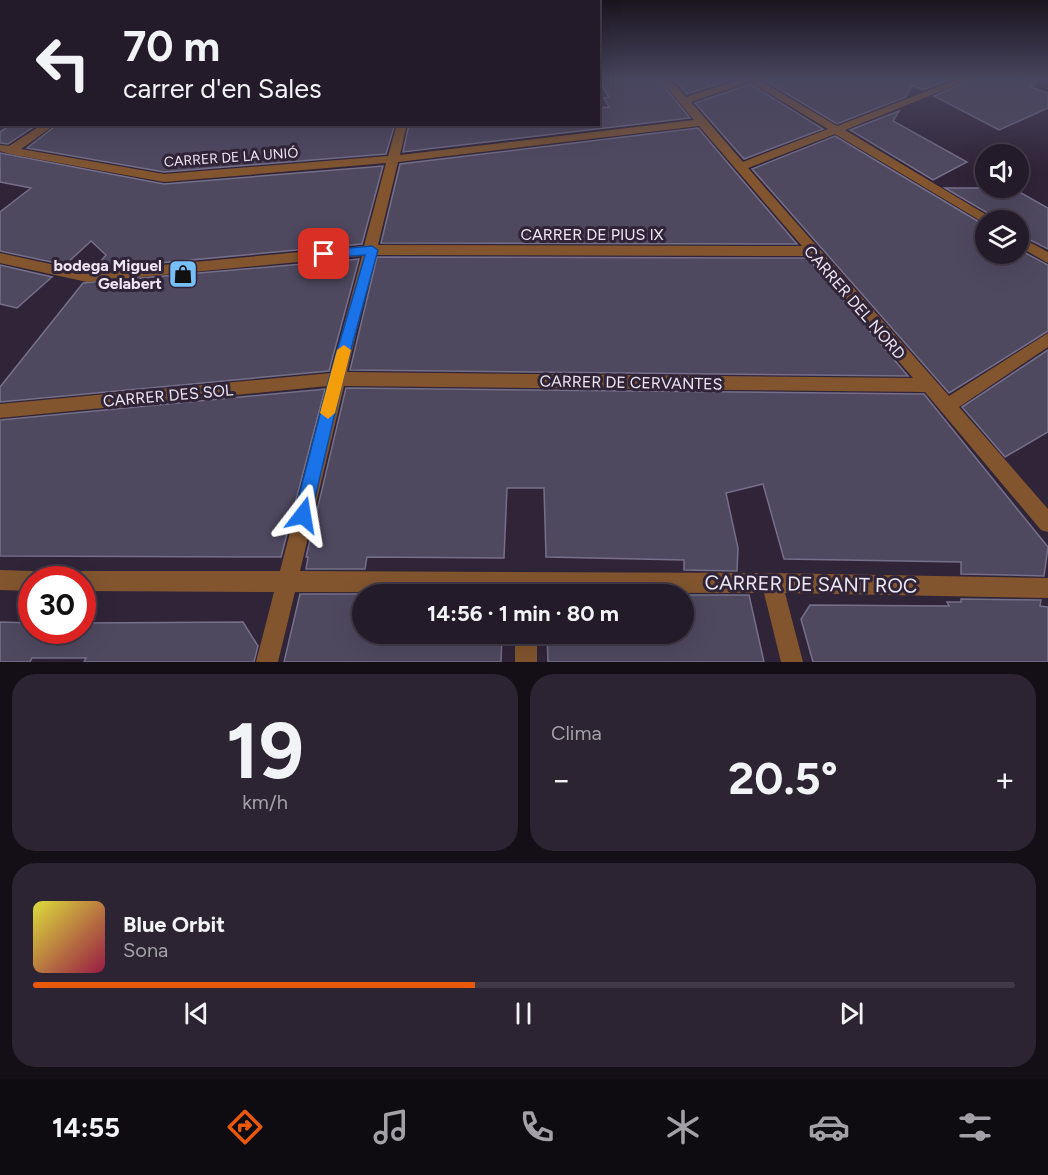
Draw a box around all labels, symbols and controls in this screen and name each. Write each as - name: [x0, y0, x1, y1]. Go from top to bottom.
- text: 70 m: [123, 21, 220, 72]
- icon: left: [24, 24, 102, 102]
- text: carrer d'en Sales: [123, 72, 321, 105]
- street label: CARRER DE LA UNIÓ: [163, 144, 299, 171]
- map controls: [975, 144, 1029, 264]
- button: sound: [975, 144, 1029, 198]
- button: layers: [975, 210, 1029, 264]
- street label: CARRER DE PIUS IX: [520, 225, 664, 244]
- pin: [298, 228, 349, 279]
- icon: arrive: [307, 237, 340, 270]
- street label: CARRER DEL NORD: [800, 242, 909, 363]
- place label: bodega Miguel Gelabert: [53, 256, 162, 293]
- shop icon: bodega Miguel Gelabert: [167, 258, 199, 290]
- street label: CARRER DE CERVANTES: [539, 371, 723, 394]
- street label: CARRER DES SOL: [102, 380, 235, 411]
- position arrow: [271, 483, 335, 547]
- speed limit sign: 30: [18, 566, 96, 644]
- street label: CARRER DE SANT ROC: [705, 570, 917, 598]
- text: 14:56 · 1 min · 80 m: [427, 600, 619, 627]
- text: 19: [226, 704, 304, 798]
- text: Clima: [551, 721, 602, 745]
- text: 20.5°: [728, 751, 838, 805]
- text: −: [551, 760, 572, 799]
- text: +: [994, 760, 1015, 799]
- text: km/h: [242, 790, 288, 814]
- text: Blue Orbit: [123, 911, 225, 938]
- text: Sona: [123, 938, 168, 962]
- icon: previous: [180, 997, 213, 1030]
- icon: pause: [507, 997, 540, 1030]
- icon: next: [835, 997, 868, 1030]
- icon: directions: [224, 1106, 266, 1148]
- icon: music: [370, 1106, 412, 1148]
- icon: phone: [516, 1106, 558, 1148]
- icon: climate: [662, 1106, 704, 1148]
- icon: car: [808, 1106, 850, 1148]
- icon: filters: [954, 1106, 996, 1148]
- text: 14:55: [52, 1111, 120, 1144]

